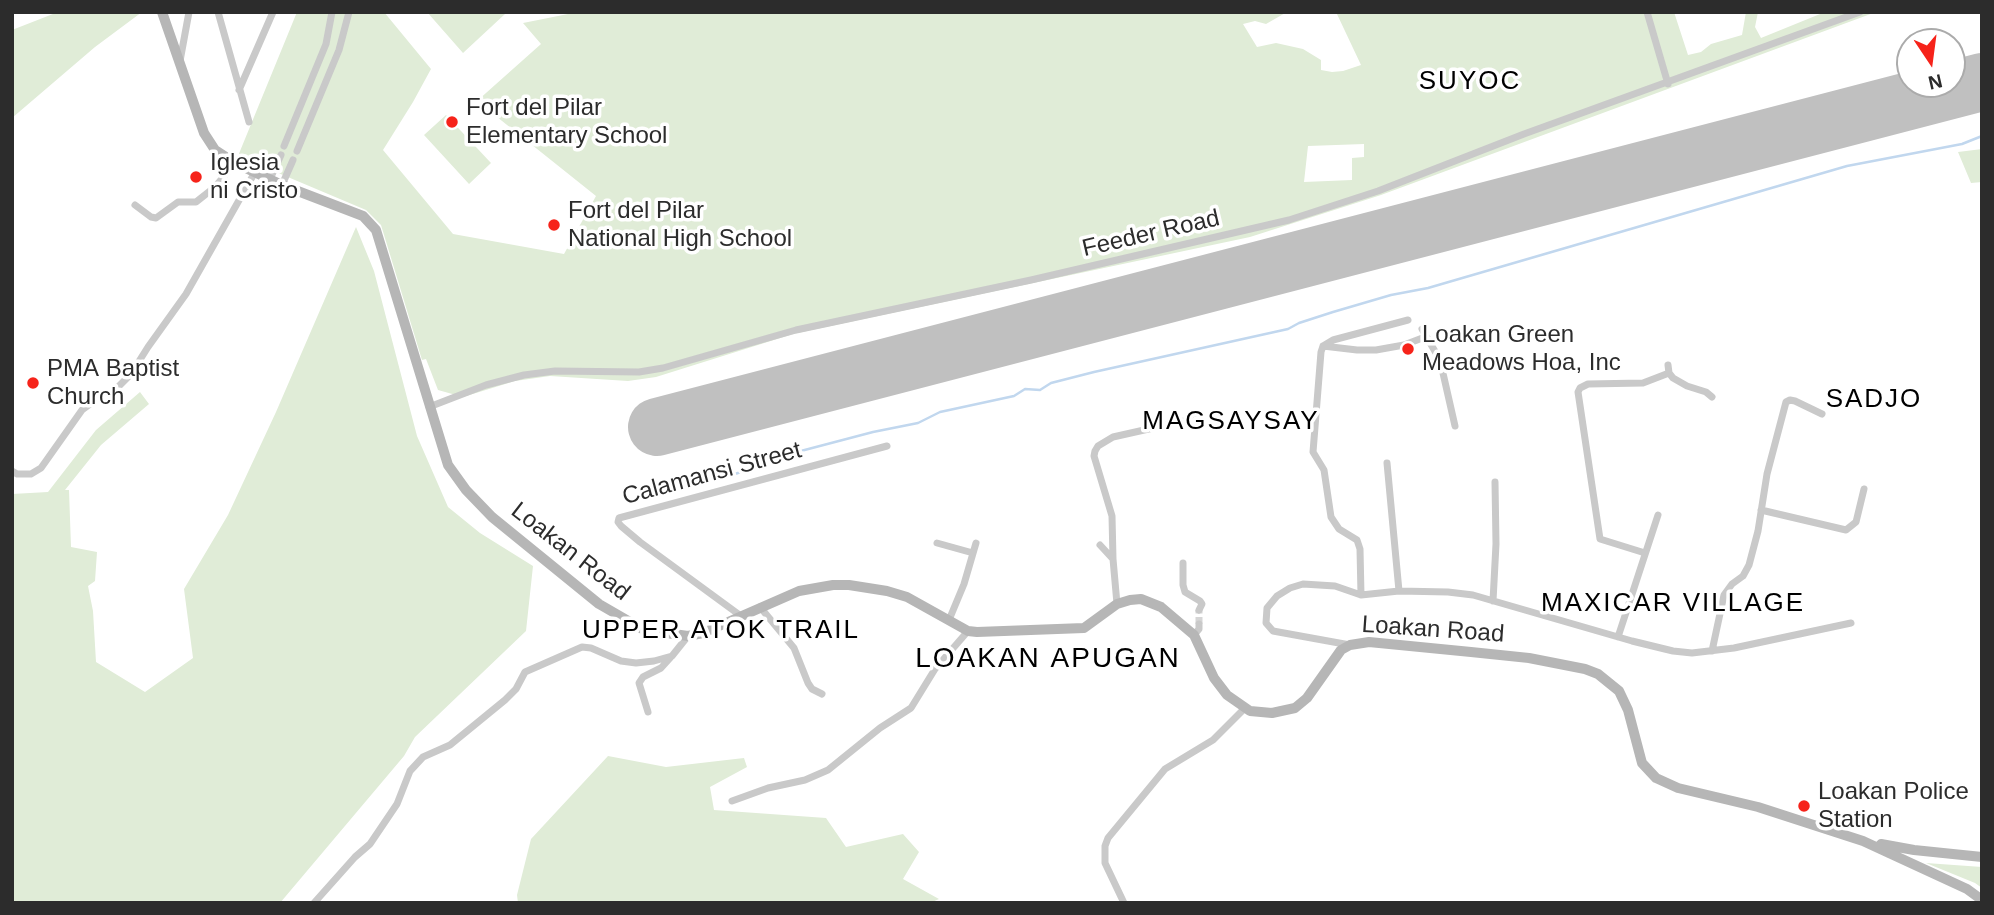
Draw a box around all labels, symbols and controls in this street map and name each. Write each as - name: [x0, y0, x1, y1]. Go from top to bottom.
- north arrow: [1896, 28, 1966, 98]
- district label: SUYOC: [1419, 66, 1521, 98]
- text: N: [1926, 70, 1944, 94]
- place label: Fort del Pilar Elementary School: [466, 94, 667, 150]
- marker: Fort del Pilar Elementary School: [444, 114, 460, 130]
- place label: Iglesia ni Cristo: [210, 149, 298, 205]
- marker: Iglesia ni Cristo: [188, 169, 204, 185]
- place label: Fort del Pilar National High School: [568, 197, 792, 253]
- street label: Feeder Road: [1080, 204, 1222, 264]
- marker: Fort del Pilar National High School: [546, 217, 562, 233]
- place label: Loakan Green Meadows Hoa, Inc: [1422, 321, 1621, 377]
- marker: Loakan Green Meadows Hoa, Inc: [1400, 341, 1416, 357]
- place label: PMA Baptist Church: [47, 355, 179, 411]
- marker: PMA Baptist Church: [25, 375, 41, 391]
- district label: SADJO: [1826, 384, 1922, 416]
- district label: MAGSAYSAY: [1143, 406, 1319, 438]
- street label: Calamansi Street: [619, 436, 805, 512]
- street label: Loakan Road: [505, 497, 635, 607]
- district label: MAXICAR VILLAGE: [1543, 588, 1803, 620]
- street label: Loakan Road: [1361, 611, 1505, 649]
- district label: UPPER ATOK TRAIL: [584, 615, 858, 647]
- district label: LOAKAN APUGAN: [917, 642, 1179, 676]
- place label: Loakan Police Station: [1818, 778, 1969, 834]
- marker: Loakan Police Station: [1796, 798, 1812, 814]

